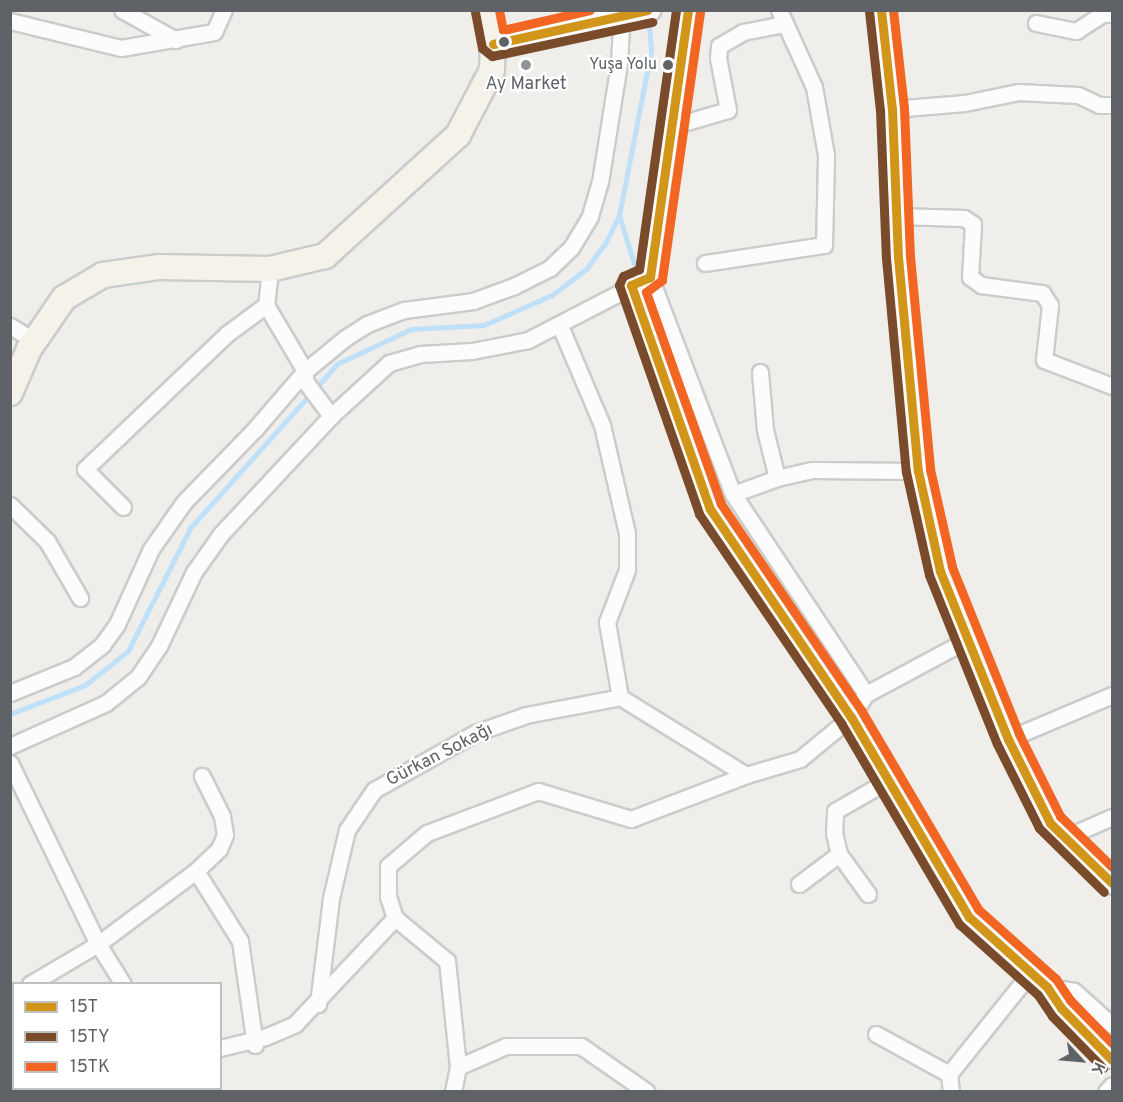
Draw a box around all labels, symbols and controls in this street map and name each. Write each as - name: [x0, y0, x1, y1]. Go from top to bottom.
- unlabelled marker: [498, 36, 510, 48]
- place label: Yuşa Yolu: [588, 55, 657, 75]
- marker: Ay Market: [519, 58, 533, 72]
- marker: Yuşa Yolu: [662, 59, 674, 71]
- place label: Ay Market: [486, 74, 566, 96]
- street label: Gürkan Sokağı: [383, 720, 497, 792]
- legend: [12, 982, 222, 1090]
- text: 15T: [70, 996, 98, 1019]
- text: 15TY: [70, 1026, 109, 1049]
- north arrow: [1051, 1030, 1111, 1090]
- text: 15TK: [70, 1056, 110, 1079]
- text: K: [1086, 1058, 1109, 1077]

